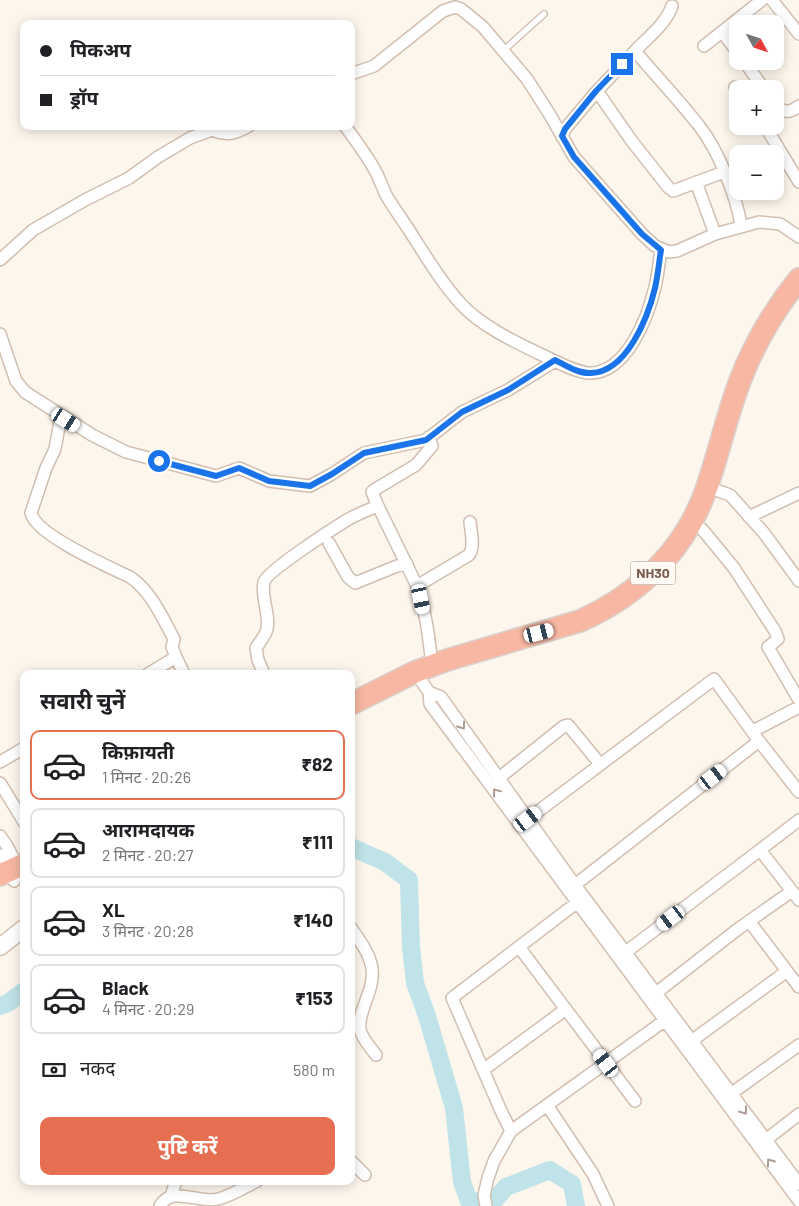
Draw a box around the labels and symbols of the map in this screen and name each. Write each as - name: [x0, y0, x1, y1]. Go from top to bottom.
- north arrow: [729, 15, 784, 70]
- route end: [611, 53, 633, 75]
- car: [49, 406, 82, 434]
- route start: [148, 450, 170, 472]
- road number: NH30: [630, 562, 676, 584]
- car: [410, 583, 431, 615]
- car: [522, 622, 555, 644]
- one-way arrow: [456, 720, 465, 730]
- car: [696, 762, 729, 792]
- one-way arrow: [493, 788, 502, 798]
- car: [511, 804, 544, 834]
- car: [654, 903, 687, 933]
- car: [590, 1047, 621, 1079]
- one-way arrow: [739, 1105, 747, 1114]
- one-way arrow: [767, 1158, 776, 1168]

